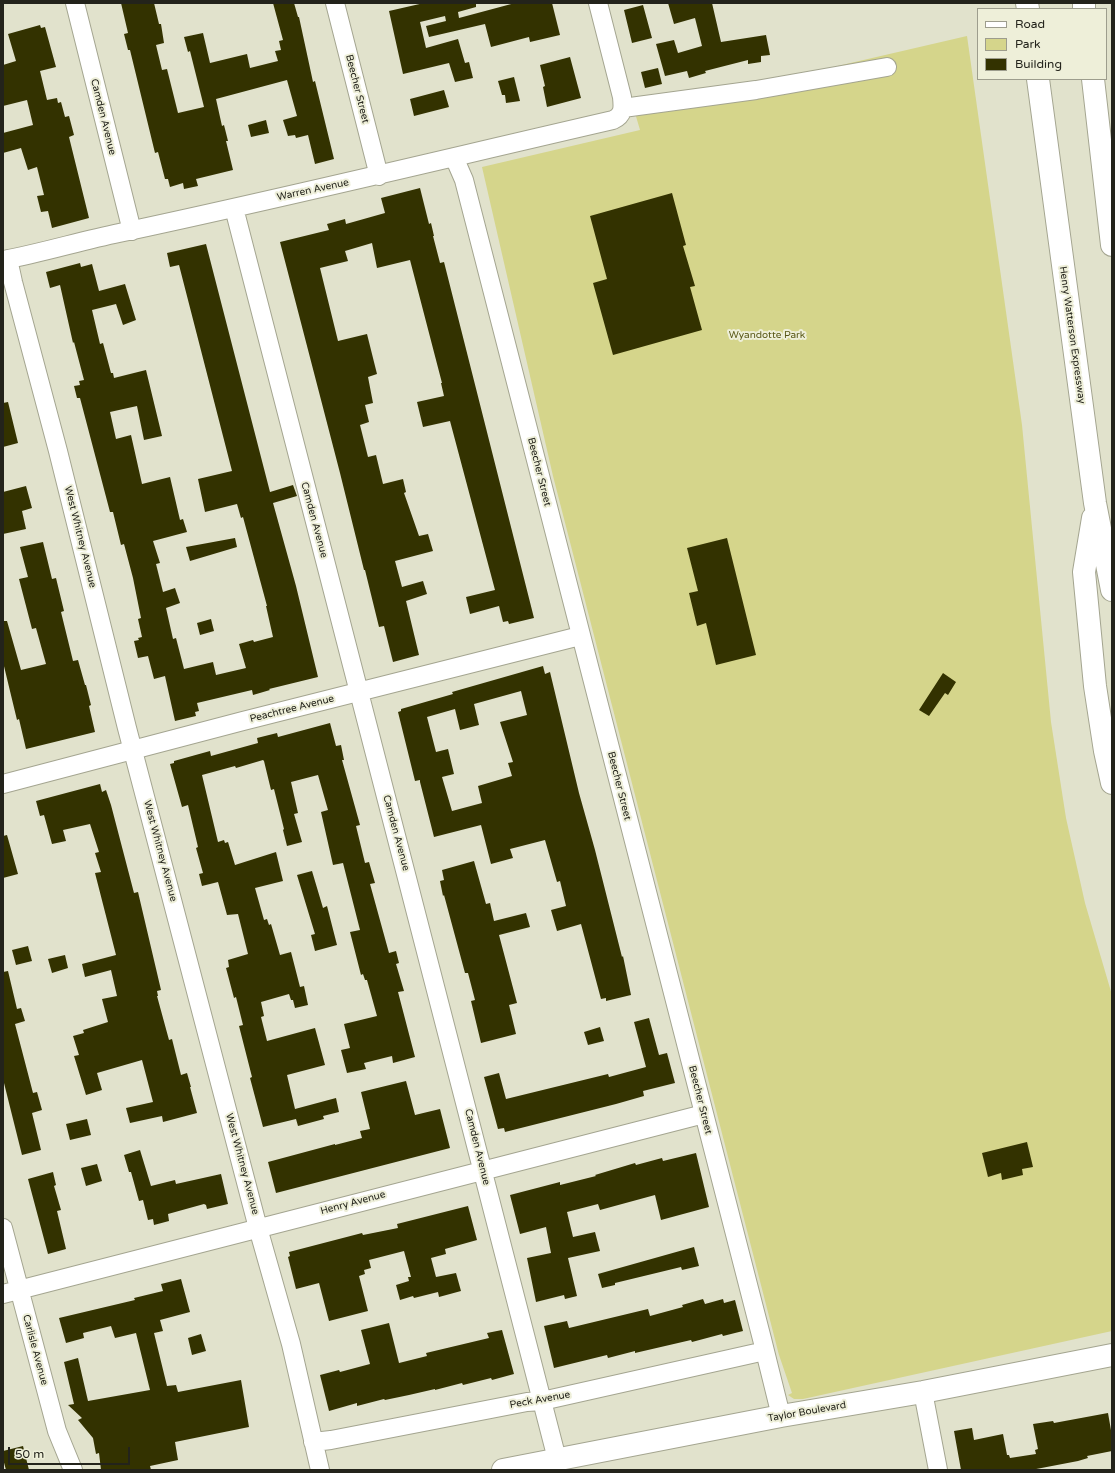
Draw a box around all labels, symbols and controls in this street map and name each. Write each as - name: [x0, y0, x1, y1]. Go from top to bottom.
- legend: [977, 8, 1107, 80]
- text: Road: [1015, 17, 1045, 31]
- text: Park: [1015, 37, 1041, 51]
- street label: Beecher Street: [343, 53, 371, 125]
- text: Building: [1015, 57, 1062, 71]
- street label: Camden Avenue: [88, 78, 118, 156]
- street label: Warren Avenue: [276, 177, 350, 203]
- street label: Henry Watterson Expressway: [1056, 266, 1088, 404]
- park label: Wyandotte Park: [729, 329, 805, 341]
- street label: Beecher Street: [525, 436, 553, 508]
- street label: Camden Avenue: [298, 481, 330, 559]
- street label: West Whitney Avenue: [62, 485, 98, 589]
- street label: Peachtree Avenue: [249, 693, 335, 725]
- street label: Beecher Street: [605, 750, 633, 822]
- street label: Camden Avenue: [380, 794, 412, 872]
- street label: West Whitney Avenue: [141, 799, 179, 903]
- street label: Beecher Street: [686, 1064, 714, 1136]
- street label: Camden Avenue: [462, 1108, 492, 1186]
- street label: West Whitney Avenue: [223, 1112, 261, 1216]
- street label: Henry Avenue: [319, 1189, 387, 1217]
- street label: Carlisle Avenue: [20, 1313, 50, 1387]
- street label: Peck Avenue: [509, 1389, 571, 1411]
- street label: Taylor Boulevard: [767, 1399, 847, 1425]
- scale bar: [10, 1439, 132, 1465]
- text: 50 m: [15, 1447, 44, 1461]

